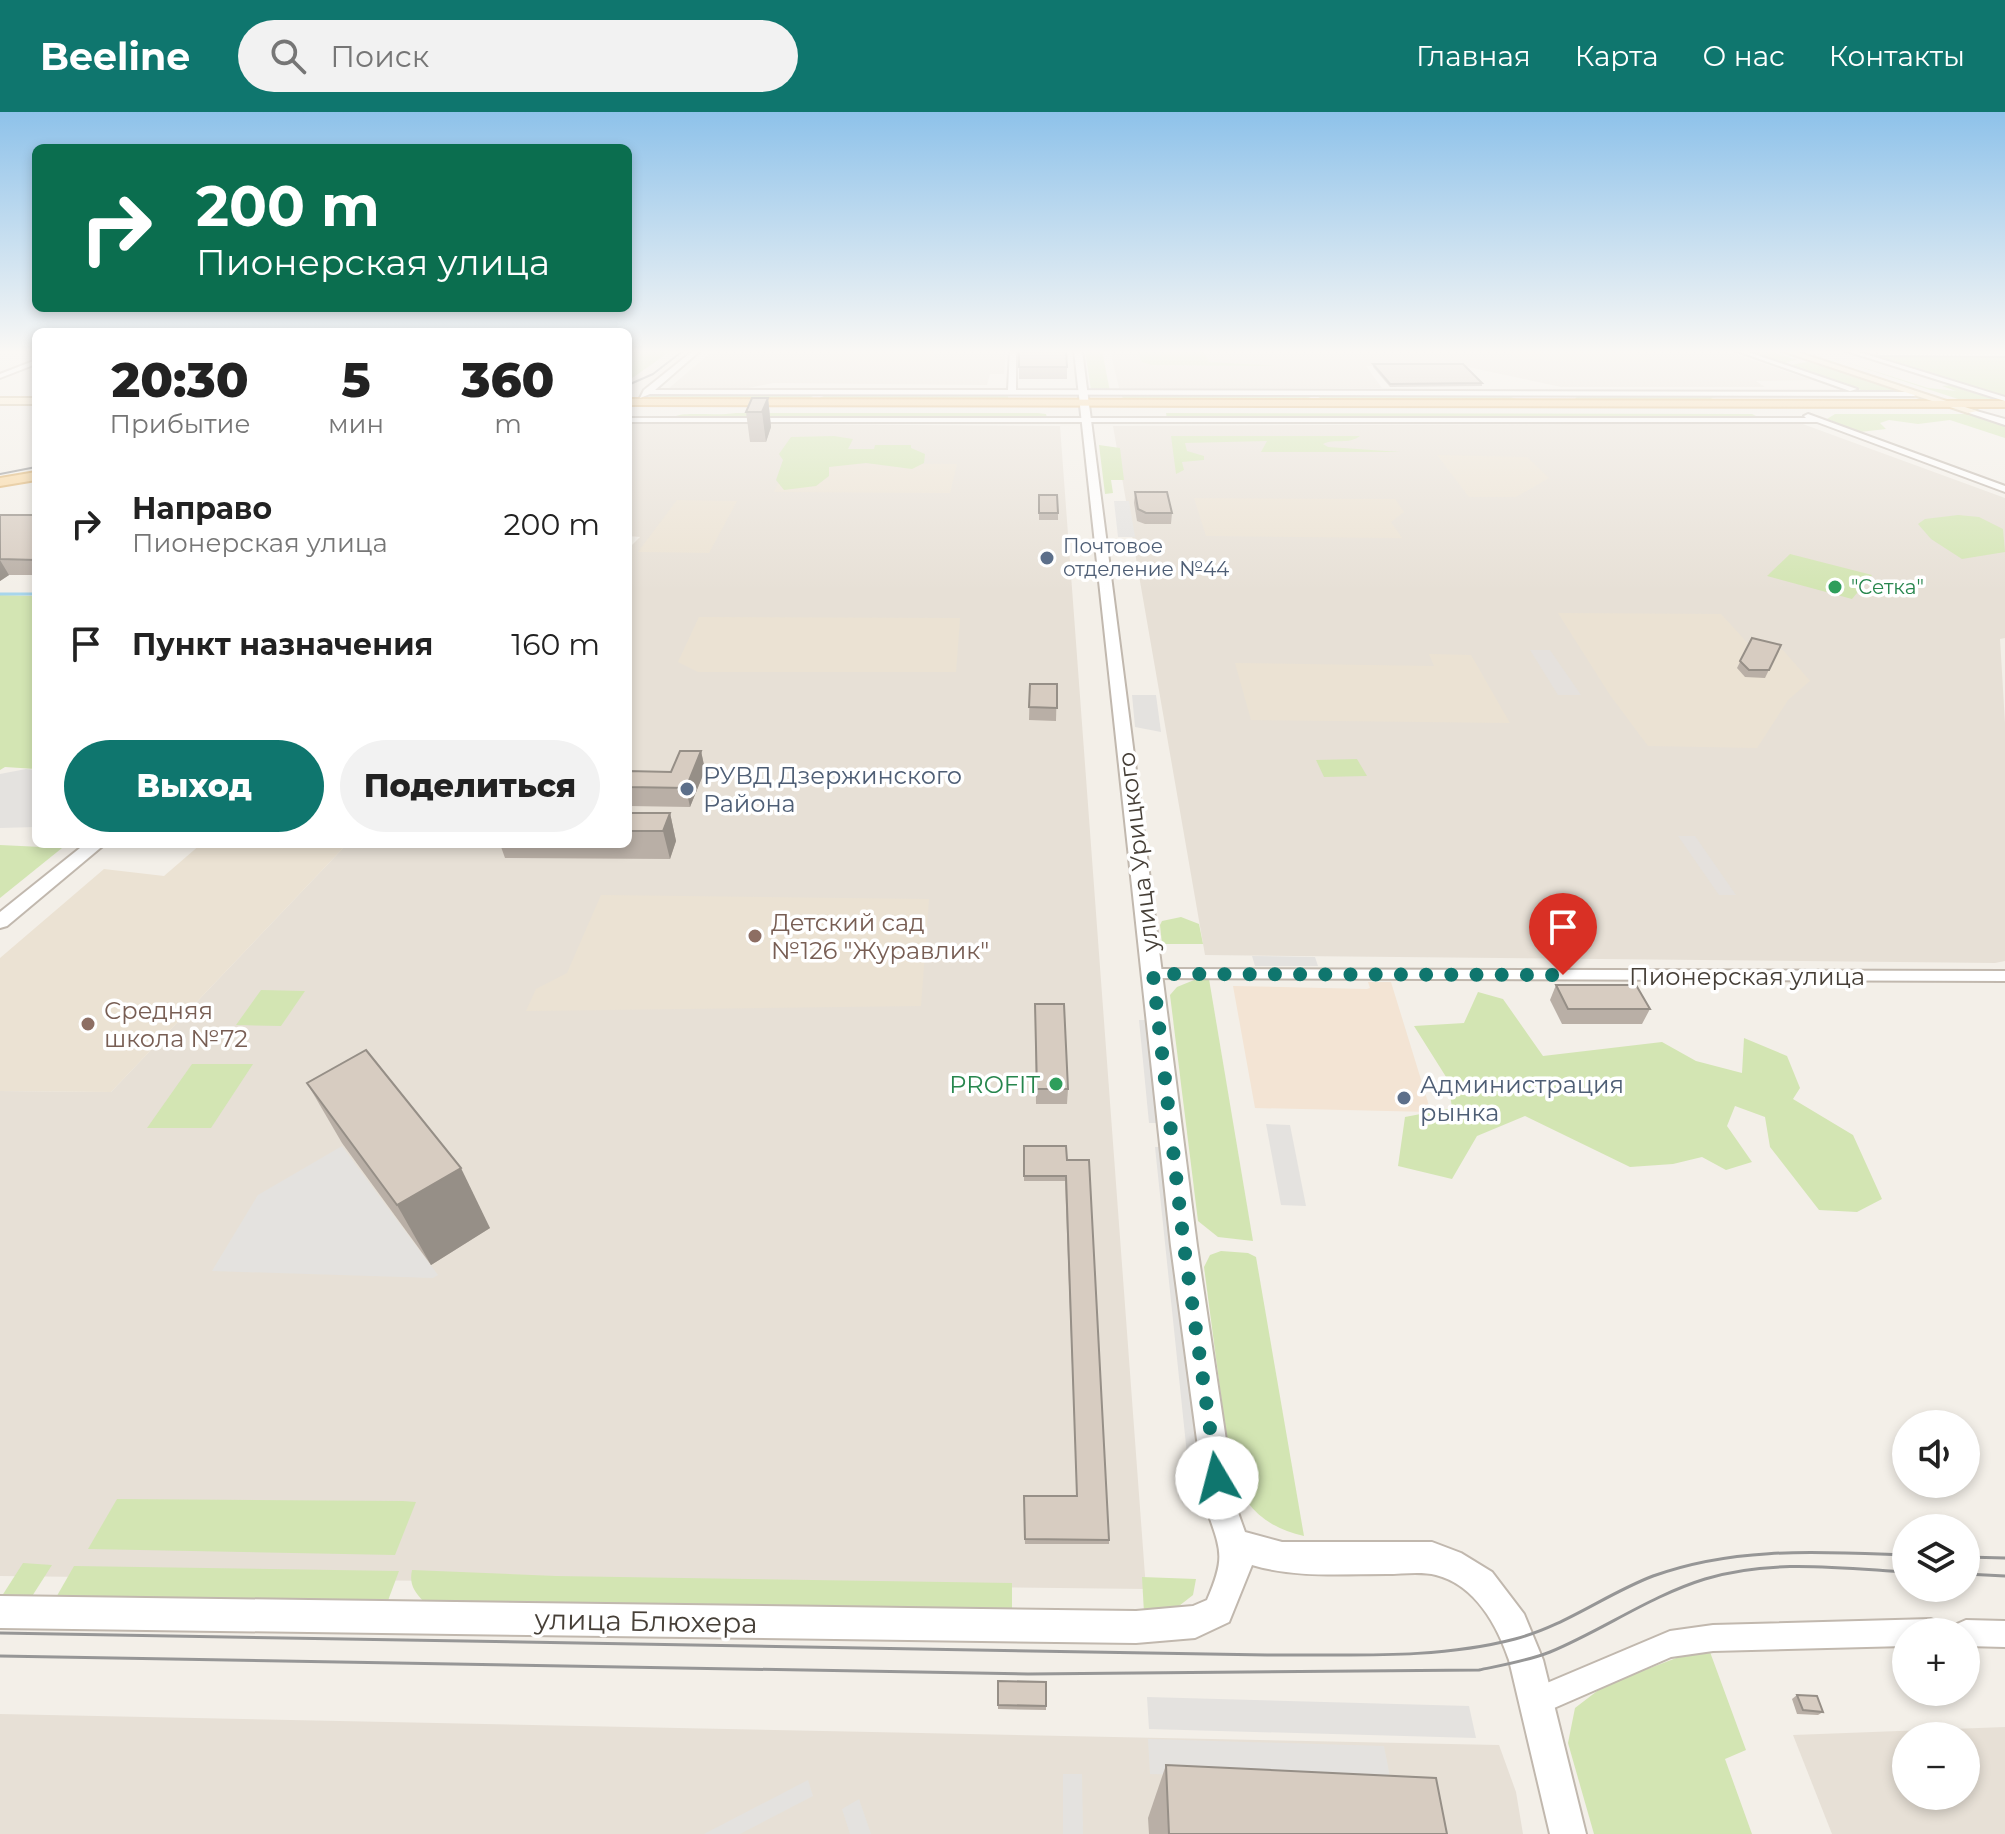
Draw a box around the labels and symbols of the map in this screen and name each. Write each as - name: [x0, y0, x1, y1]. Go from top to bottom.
- place label: Почтовое отделение №44: [1063, 534, 1229, 581]
- marker: Почтовое отделение №44: [1038, 549, 1056, 567]
- place label: "Сетка": [1851, 575, 1924, 599]
- marker: "Сетка": [1826, 578, 1844, 596]
- street label: улица Урицкого: [1111, 750, 1165, 955]
- place label: РУВД Дзержинского Района: [703, 761, 962, 818]
- marker: РУВД Дзержинского Района: [678, 780, 696, 798]
- pin: [1529, 893, 1597, 975]
- place label: Детский сад №126 "Журавлик": [771, 908, 989, 965]
- marker: Детский сад №126 "Журавлик": [746, 927, 764, 945]
- street label: Пионерская улица: [1629, 962, 1865, 991]
- place label: Средняя школа №72: [104, 996, 248, 1053]
- marker: Средняя школа №72: [79, 1015, 97, 1033]
- place label: PROFIT: [949, 1070, 1040, 1099]
- place label: Администрация рынка: [1420, 1070, 1624, 1127]
- marker: PROFIT: [1047, 1075, 1065, 1093]
- marker: Администрация рынка: [1395, 1089, 1413, 1107]
- position arrow: [1175, 1436, 1259, 1520]
- street label: улица Блюхера: [533, 1602, 758, 1640]

